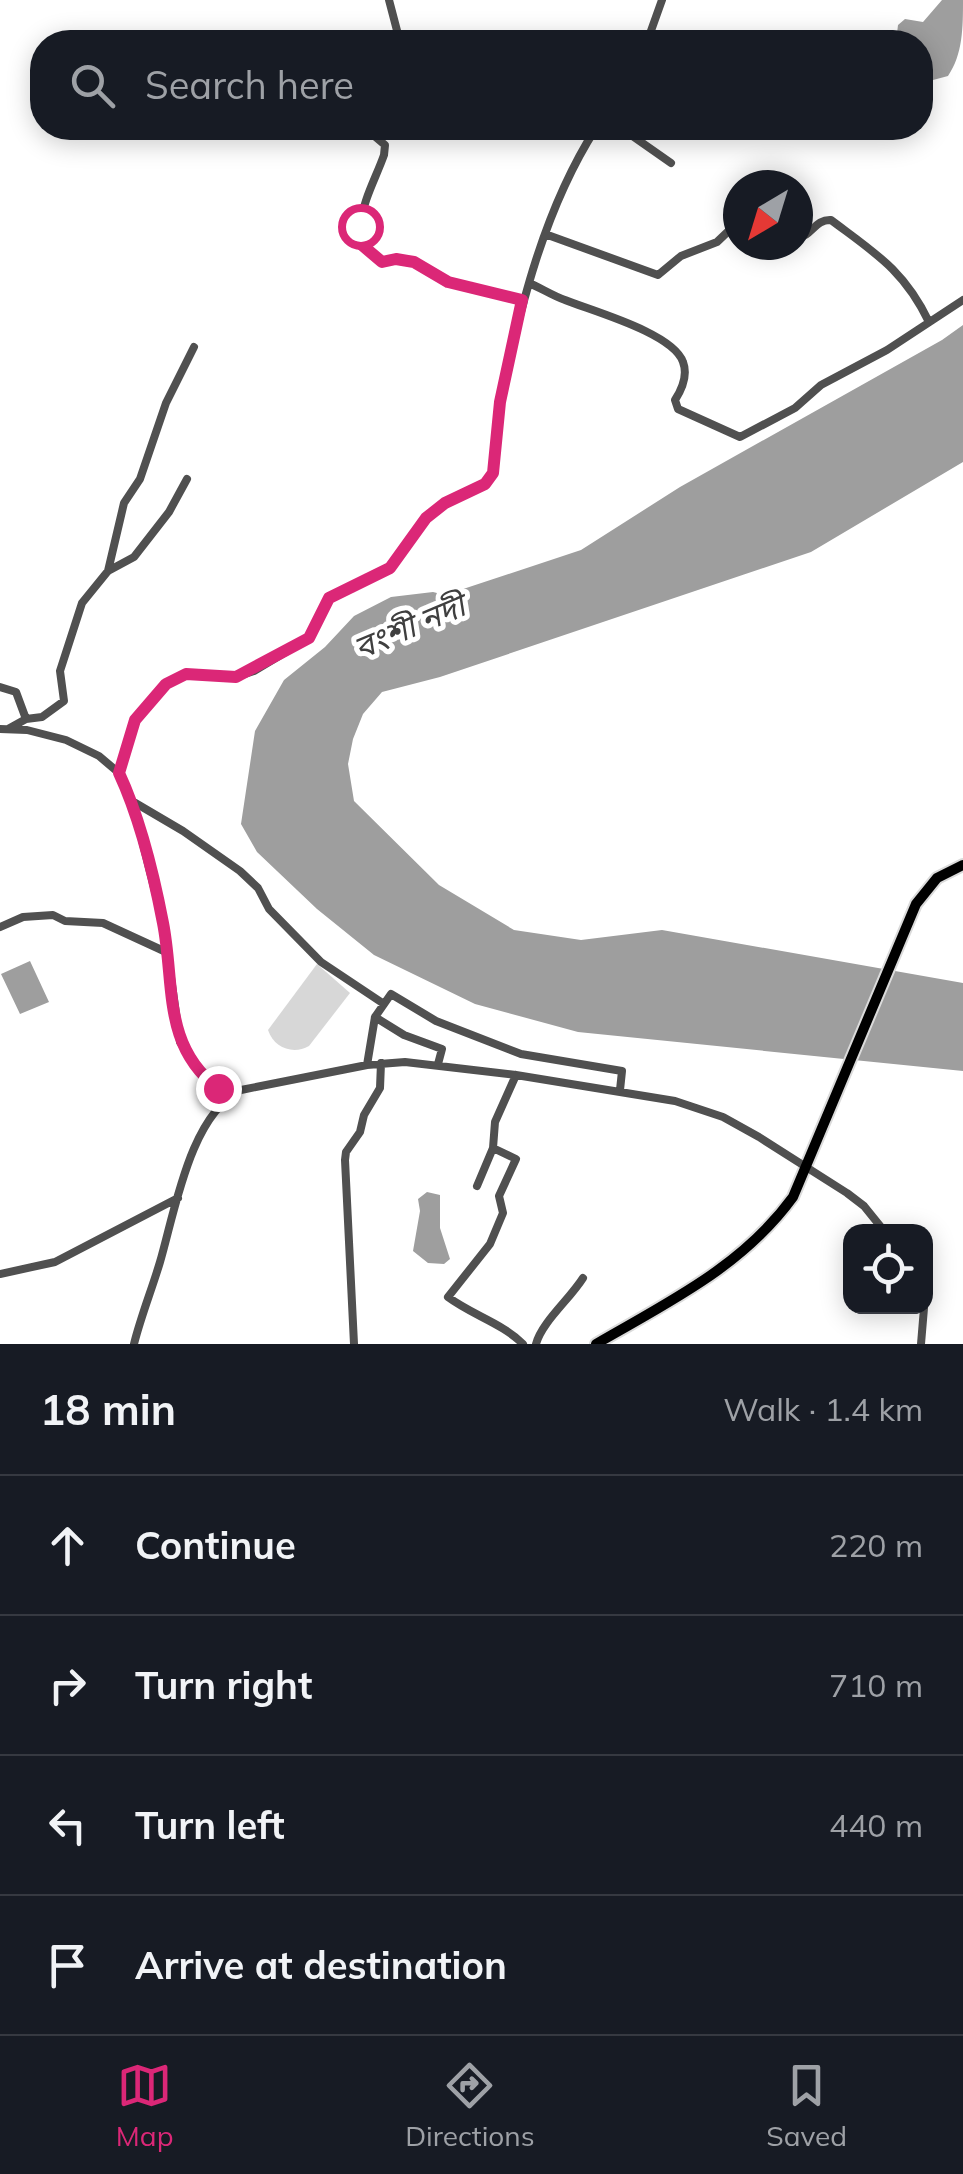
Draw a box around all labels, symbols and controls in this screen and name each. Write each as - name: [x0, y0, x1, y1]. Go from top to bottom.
- search box: [30, 30, 933, 140]
- icon: search: [65, 58, 120, 113]
- text: Search here: [145, 61, 354, 109]
- north arrow: [723, 170, 813, 260]
- route start: [338, 204, 384, 250]
- water label: বংশী নদী: [347, 583, 476, 667]
- route end: [196, 1066, 242, 1112]
- map controls: [843, 1224, 933, 1314]
- button: locate: [843, 1224, 933, 1314]
- text: 18 min: [40, 1383, 176, 1436]
- text: Walk · 1.4 km: [723, 1389, 923, 1429]
- icon: ahead: [40, 1518, 95, 1573]
- text: Continue: [135, 1521, 296, 1569]
- text: 220 m: [829, 1525, 923, 1565]
- icon: right: [40, 1658, 95, 1713]
- text: Turn right: [135, 1661, 312, 1709]
- text: 710 m: [829, 1665, 923, 1705]
- icon: left: [40, 1798, 95, 1853]
- text: Turn left: [135, 1801, 285, 1849]
- text: 440 m: [829, 1805, 923, 1845]
- icon: arrive: [40, 1938, 95, 1993]
- text: Arrive at destination: [135, 1941, 507, 1989]
- tab: Map: [116, 2058, 173, 2153]
- tab: Directions: [405, 2058, 535, 2153]
- tab: Saved: [766, 2058, 847, 2153]

